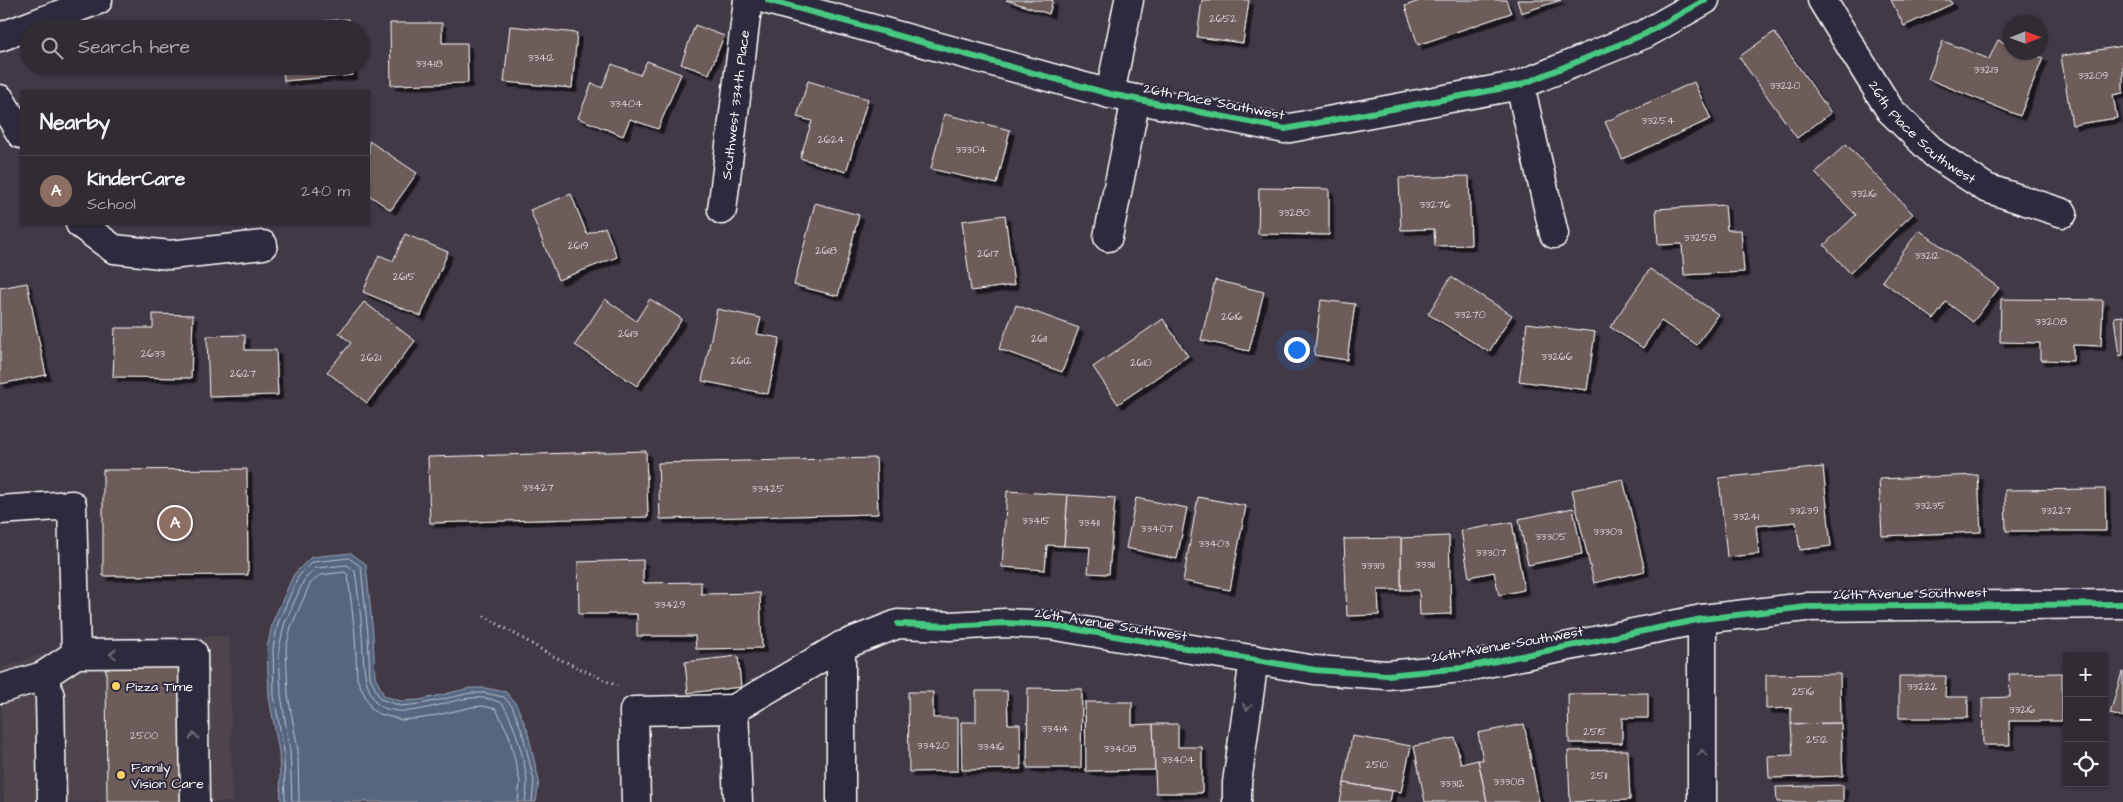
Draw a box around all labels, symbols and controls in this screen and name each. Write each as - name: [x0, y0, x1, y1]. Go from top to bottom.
- house number: 2652: [1209, 11, 1237, 26]
- north arrow: [2003, 15, 2048, 60]
- search box: [20, 20, 370, 75]
- street label: Southwest 334th Place: [717, 29, 755, 181]
- icon: search: [38, 34, 66, 62]
- text: Search here: [78, 34, 190, 61]
- house number: 33412: [528, 50, 555, 65]
- house number: 33418: [415, 56, 443, 71]
- house number: 33213: [1974, 62, 1999, 77]
- house number: 33209: [2078, 68, 2108, 83]
- street label: 26th Place Southwest: [1863, 77, 1980, 190]
- street label: 26th Place Southwest: [1142, 78, 1286, 126]
- house number: 33220: [1770, 78, 1800, 93]
- house number: 33404: [609, 96, 643, 111]
- text: Nearby: [40, 108, 110, 137]
- house number: 33254: [1642, 113, 1675, 128]
- house number: 2624: [818, 132, 845, 147]
- house number: 33304: [955, 142, 987, 157]
- text: KinderCare: [87, 166, 185, 193]
- text: A: [51, 180, 61, 202]
- text: 240 m: [301, 180, 350, 202]
- house number: 33216: [1851, 186, 1877, 201]
- text: School: [87, 193, 136, 215]
- house number: 33276: [1419, 197, 1451, 212]
- house number: 33280: [1278, 205, 1310, 220]
- house number: 33258: [1684, 230, 1716, 245]
- house number: 2619: [568, 238, 588, 253]
- house number: 2618: [815, 243, 837, 258]
- house number: 2617: [977, 246, 999, 261]
- house number: 33212: [1914, 248, 1940, 263]
- house number: 2615: [393, 269, 415, 284]
- house number: 33270: [1454, 307, 1486, 322]
- house number: 2616: [1221, 309, 1243, 324]
- house number: 33208: [2035, 314, 2067, 329]
- house number: 2613: [618, 326, 638, 341]
- house number: 2611: [1031, 331, 1048, 346]
- your location: [1284, 337, 1310, 363]
- house number: 2633: [141, 346, 166, 361]
- house number: 33266: [1541, 349, 1573, 364]
- house number: 2621: [361, 350, 382, 365]
- house number: 2612: [731, 353, 752, 368]
- house number: 2610: [1130, 355, 1152, 370]
- house number: 2627: [230, 366, 256, 381]
- house number: 33427: [522, 480, 554, 495]
- house number: 33425: [752, 481, 785, 496]
- house number: 33235: [1915, 498, 1946, 513]
- house number: 33239: [1789, 503, 1819, 518]
- house number: 33227: [2041, 503, 2072, 518]
- pin: A: [159, 504, 191, 542]
- house number: 33241: [1733, 509, 1760, 524]
- house number: 33415: [1022, 513, 1050, 528]
- house number: 33411: [1078, 515, 1100, 530]
- house number: 33407: [1141, 521, 1173, 536]
- house number: 33303: [1593, 524, 1623, 539]
- house number: 33305: [1535, 529, 1567, 544]
- house number: 33403: [1198, 536, 1230, 551]
- house number: 33307: [1476, 545, 1506, 560]
- house number: 33311: [1415, 557, 1435, 572]
- house number: 33313: [1361, 558, 1385, 573]
- street label: 26th Avenue Southwest: [1833, 583, 1988, 605]
- house number: 33429: [654, 597, 686, 612]
- street label: 26th Avenue Southwest: [1033, 603, 1189, 647]
- street label: 26th Avenue Southwest: [1429, 622, 1585, 668]
- one-way arrow: [109, 649, 116, 659]
- map controls: [2063, 652, 2108, 787]
- button: +: [2063, 652, 2108, 697]
- place label: Pizza Time: [126, 677, 193, 697]
- house number: 33222: [1907, 679, 1938, 694]
- marker: Pizza Time: [110, 680, 122, 692]
- house number: 2516: [1792, 684, 1814, 699]
- button: −: [2063, 697, 2108, 742]
- house number: 33216: [2009, 702, 2035, 717]
- one-way arrow: [1243, 703, 1253, 711]
- house number: 33414: [1041, 721, 1069, 736]
- house number: 2515: [1583, 724, 1607, 739]
- house number: 2500: [130, 728, 158, 743]
- one-way arrow: [189, 732, 199, 740]
- house number: 2512: [1806, 732, 1829, 747]
- house number: 33420: [917, 738, 949, 753]
- house number: 33416: [978, 739, 1005, 754]
- house number: 33408: [1104, 741, 1136, 756]
- button: locate: [2063, 742, 2108, 787]
- one-way arrow: [1697, 749, 1707, 757]
- house number: 33404: [1161, 752, 1195, 767]
- house number: 2510: [1366, 757, 1388, 772]
- place label: Family Vision Care: [131, 758, 204, 794]
- house number: 2511: [1591, 768, 1608, 783]
- marker: Family Vision Care: [115, 769, 127, 781]
- house number: 33308: [1494, 774, 1524, 789]
- house number: 33312: [1440, 776, 1465, 791]

